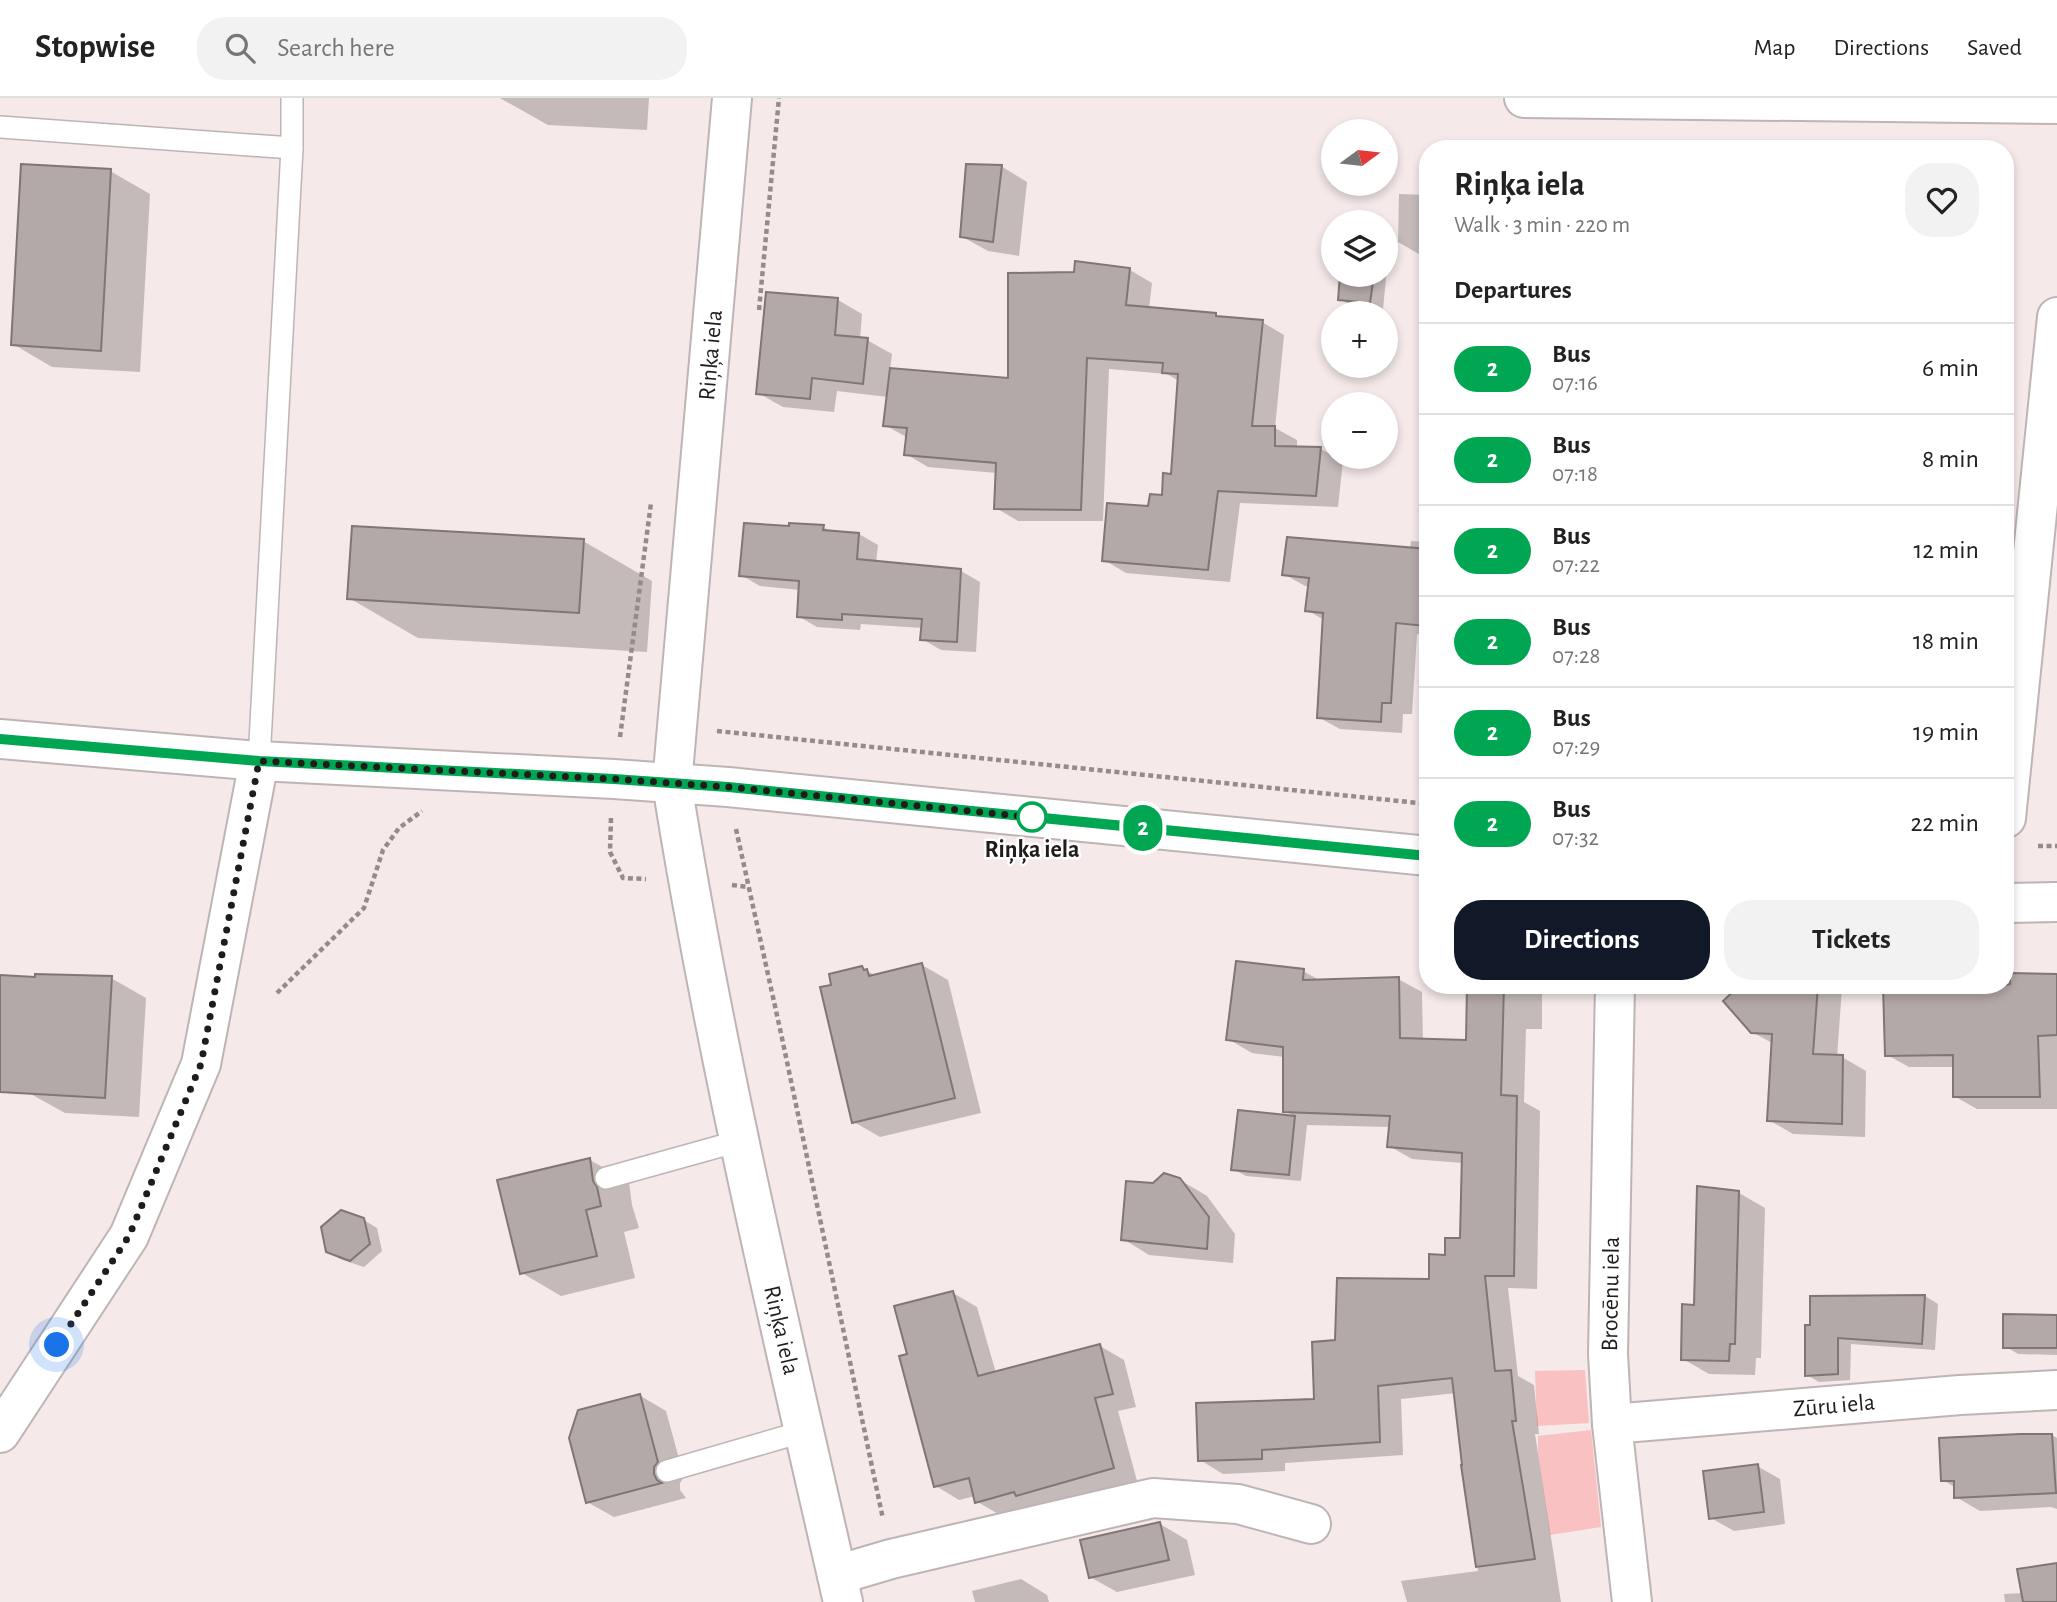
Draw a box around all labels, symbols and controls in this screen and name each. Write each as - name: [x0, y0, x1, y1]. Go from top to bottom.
- search box: [197, 17, 687, 80]
- icon: search: [221, 29, 259, 67]
- text: Stopwise: [35, 31, 155, 64]
- text: Search here: [277, 35, 395, 61]
- text: Map: [1753, 36, 1795, 60]
- text: Directions: [1833, 36, 1929, 60]
- text: Saved: [1967, 36, 2022, 60]
- north arrow: [1321, 119, 1398, 196]
- map controls: [1321, 119, 1398, 469]
- button: heart: [1905, 163, 1979, 237]
- text: Riņķa iela: [1454, 169, 1585, 202]
- button: layers: [1321, 210, 1398, 287]
- text: Walk · 3 min · 220 m: [1454, 214, 1630, 237]
- text: Departures: [1454, 277, 1572, 303]
- button: +: [1321, 301, 1398, 378]
- street label: Riņķa iela: [695, 309, 728, 402]
- text: Bus: [1552, 341, 1591, 367]
- text: 6 min: [1922, 355, 1979, 381]
- text: 2: [1487, 357, 1498, 381]
- text: 07:16: [1552, 372, 1598, 395]
- button: −: [1321, 392, 1398, 469]
- text: Bus: [1552, 432, 1591, 458]
- text: 8 min: [1922, 446, 1979, 472]
- text: 2: [1487, 448, 1498, 472]
- text: 07:18: [1552, 463, 1598, 486]
- text: Bus: [1552, 523, 1591, 549]
- text: 12 min: [1913, 537, 1979, 563]
- text: 2: [1487, 539, 1498, 563]
- text: 07:22: [1552, 554, 1600, 577]
- text: Bus: [1552, 614, 1591, 640]
- text: 18 min: [1913, 628, 1979, 654]
- text: 2: [1487, 630, 1498, 654]
- text: 07:28: [1552, 645, 1600, 668]
- text: Bus: [1552, 705, 1591, 731]
- text: 19 min: [1913, 719, 1979, 745]
- text: 2: [1487, 721, 1498, 745]
- text: 07:29: [1552, 736, 1600, 759]
- text: Bus: [1552, 796, 1591, 822]
- marker: Riņķa iela: [1017, 802, 1047, 832]
- line badge: 2: [1120, 805, 1166, 851]
- text: 22 min: [1911, 810, 1979, 836]
- text: 2: [1487, 812, 1498, 836]
- text: 2: [1137, 816, 1149, 840]
- text: 07:32: [1552, 827, 1599, 850]
- place label: Riņķa iela: [984, 838, 1080, 864]
- button: Directions: [1454, 900, 1710, 980]
- button: Tickets: [1724, 900, 1979, 980]
- street label: Brocēnu iela: [1598, 1236, 1624, 1352]
- street label: Riņķa iela: [758, 1283, 803, 1377]
- your location: [39, 1327, 74, 1362]
- street label: Zūru iela: [1792, 1390, 1876, 1422]

